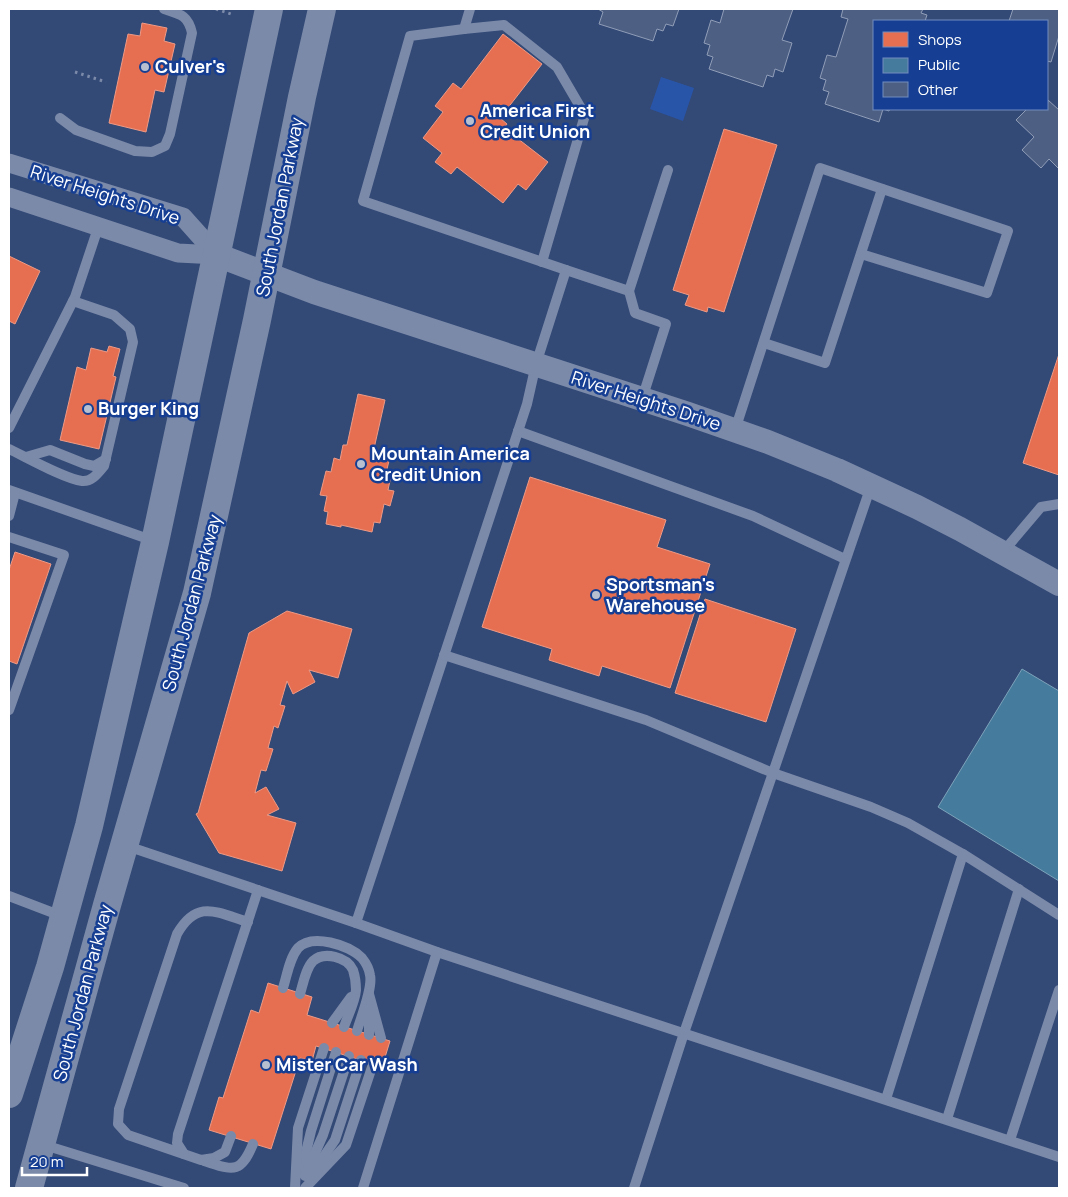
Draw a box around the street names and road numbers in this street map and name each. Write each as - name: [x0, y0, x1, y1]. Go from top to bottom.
- street label: South Jordan Parkway: [250, 115, 308, 299]
- street label: River Heights Drive: [28, 159, 183, 230]
- street label: River Heights Drive: [569, 365, 724, 436]
- street label: South Jordan Parkway: [156, 511, 226, 694]
- street label: South Jordan Parkway: [47, 901, 117, 1084]

